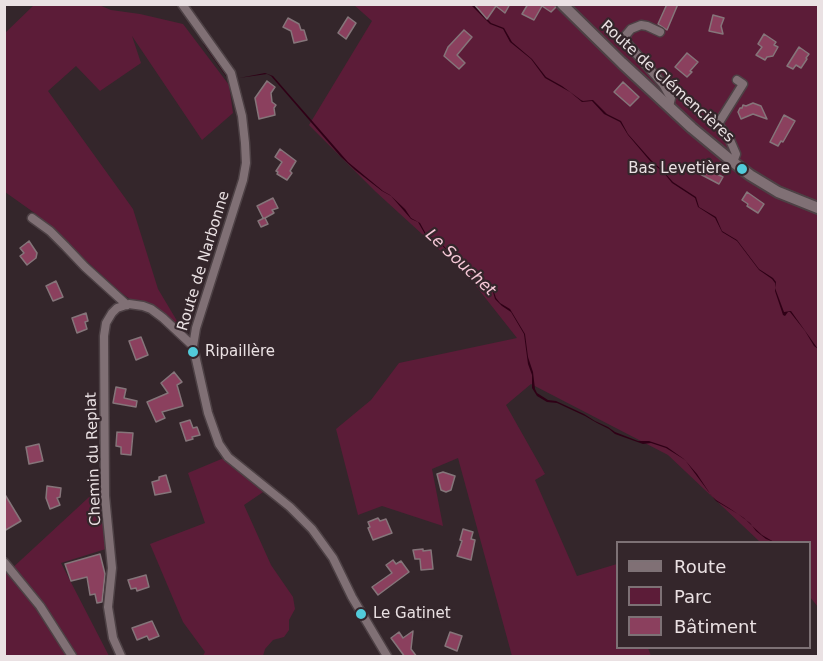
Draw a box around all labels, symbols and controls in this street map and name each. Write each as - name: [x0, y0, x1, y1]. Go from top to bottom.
- street label: Route de Clémencières: [596, 17, 738, 147]
- place label: Bas Levetière: [628, 160, 730, 178]
- marker: Bas Levetière: [735, 162, 749, 176]
- street label: Route de Narbonne: [174, 189, 234, 333]
- water label: Le Souchet: [421, 226, 499, 300]
- place label: Ripaillère: [205, 343, 275, 361]
- marker: Ripaillère: [186, 345, 200, 359]
- street label: Chemin du Replat: [83, 392, 105, 526]
- legend: [616, 541, 811, 649]
- text: Route: [674, 556, 726, 577]
- text: Parc: [674, 586, 712, 607]
- place label: Le Gatinet: [373, 605, 451, 623]
- marker: Le Gatinet: [354, 607, 368, 621]
- text: Bâtiment: [674, 616, 757, 637]

